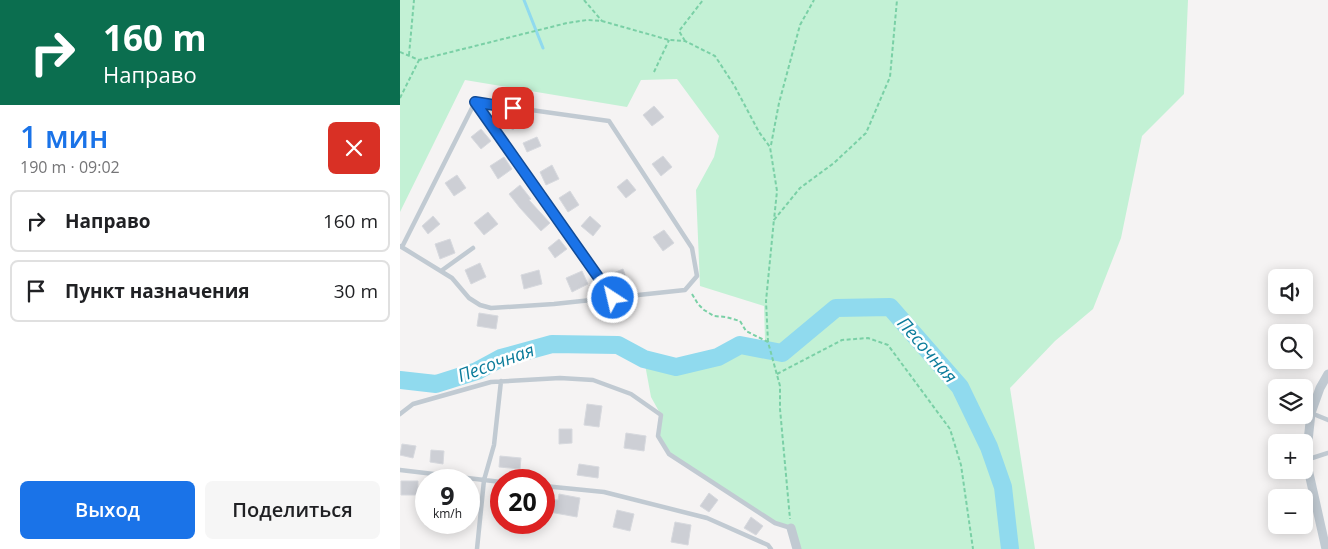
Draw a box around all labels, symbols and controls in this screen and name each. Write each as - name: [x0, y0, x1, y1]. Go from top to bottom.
- text: 160 m: [103, 14, 207, 61]
- icon: right: [20, 20, 85, 85]
- text: Направо: [103, 59, 197, 89]
- pin: [492, 87, 534, 129]
- icon: arrive: [499, 94, 527, 122]
- text: 1 мин: [20, 116, 108, 157]
- button: close: [328, 122, 380, 174]
- text: 190 m · 09:02: [20, 156, 120, 178]
- icon: right: [22, 207, 50, 235]
- text: Направо: [65, 208, 151, 234]
- text: 160 m: [323, 208, 378, 234]
- map controls: [1268, 269, 1313, 534]
- button: sound: [1268, 269, 1313, 314]
- position arrow: [586, 271, 638, 323]
- icon: arrive: [22, 277, 50, 305]
- text: Пункт назначения: [65, 278, 250, 304]
- text: 30 m: [334, 278, 378, 304]
- water label: Песочная: [892, 311, 963, 387]
- button: search: [1268, 324, 1313, 369]
- water label: Песочная: [454, 337, 537, 387]
- button: layers: [1268, 379, 1313, 424]
- button: +: [1268, 434, 1313, 479]
- speed limit sign: 20: [490, 469, 555, 534]
- text: 9: [440, 478, 455, 512]
- button: Выход: [20, 481, 195, 539]
- button: Поделиться: [205, 481, 380, 539]
- button: −: [1268, 489, 1313, 534]
- text: km/h: [433, 505, 462, 522]

